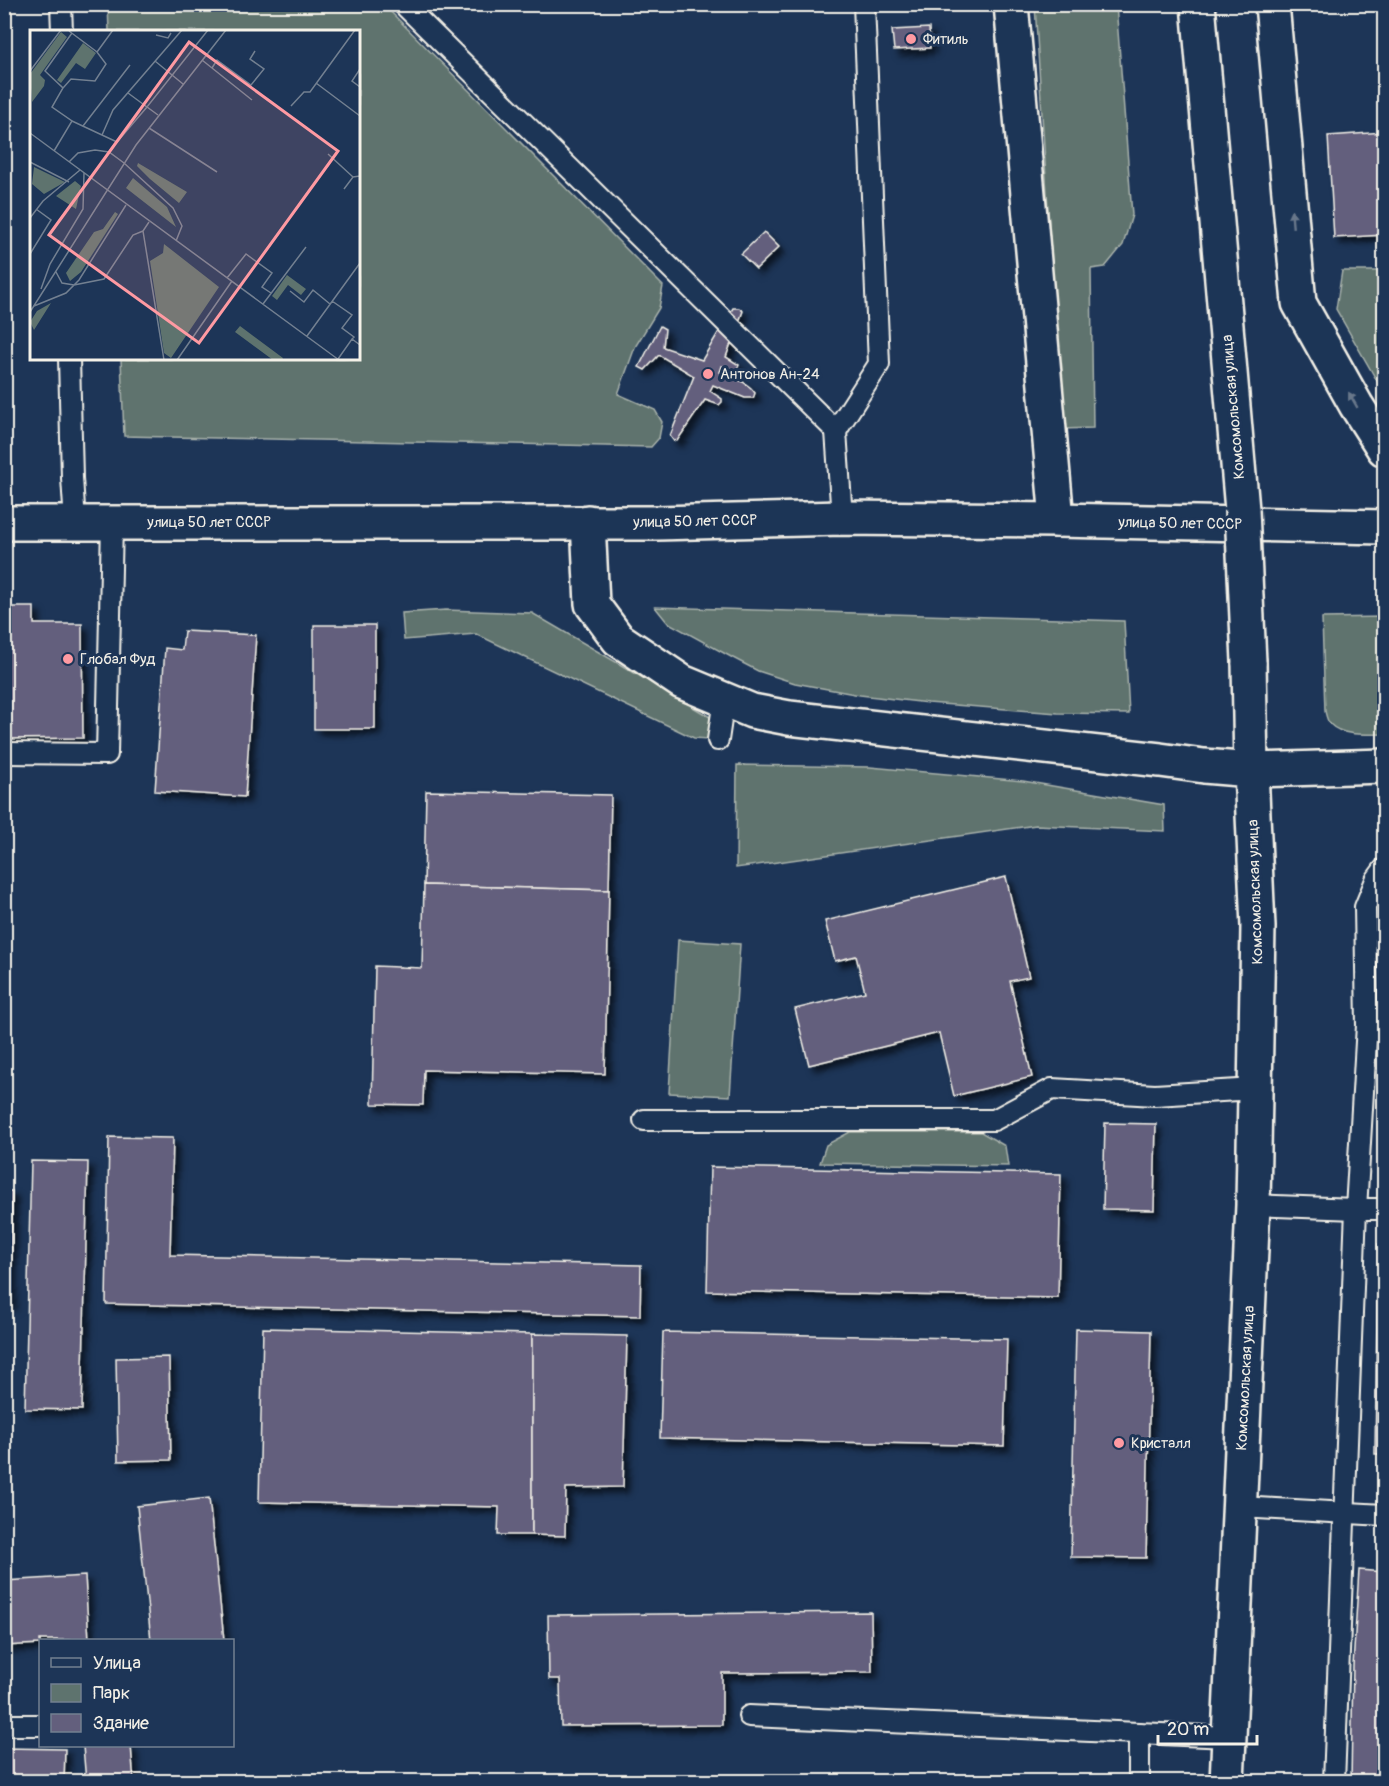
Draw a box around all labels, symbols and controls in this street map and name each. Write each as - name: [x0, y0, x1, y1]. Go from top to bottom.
- inset map: [30, 30, 360, 360]
- place label: Фитиль: [923, 30, 969, 49]
- marker: Фитиль: [904, 32, 918, 46]
- one-way arrow: [1287, 210, 1297, 229]
- street label: Комсомольская улица: [1218, 334, 1249, 480]
- place label: Антонов Ан-24: [720, 365, 820, 384]
- marker: Антонов Ан-24: [701, 367, 715, 381]
- one-way arrow: [1348, 391, 1358, 408]
- street label: улица 50 лет СССР: [632, 511, 757, 532]
- street label: улица 50 лет СССР: [146, 513, 271, 532]
- street label: улица 50 лет СССР: [1117, 513, 1242, 534]
- place label: Глобал Фуд: [80, 650, 155, 669]
- marker: Глобал Фуд: [61, 652, 75, 666]
- street label: Комсомольская улица: [1243, 819, 1268, 965]
- street label: Комсомольская улица: [1232, 1305, 1259, 1451]
- place label: Кристалл: [1131, 1434, 1191, 1453]
- marker: Кристалл: [1112, 1436, 1126, 1450]
- legend: [39, 1639, 234, 1747]
- text: Улица: [93, 1652, 141, 1675]
- text: Парк: [93, 1682, 130, 1705]
- scale bar: [1158, 1708, 1257, 1746]
- text: Здание: [93, 1712, 149, 1735]
- text: 20 m: [1167, 1718, 1209, 1741]

